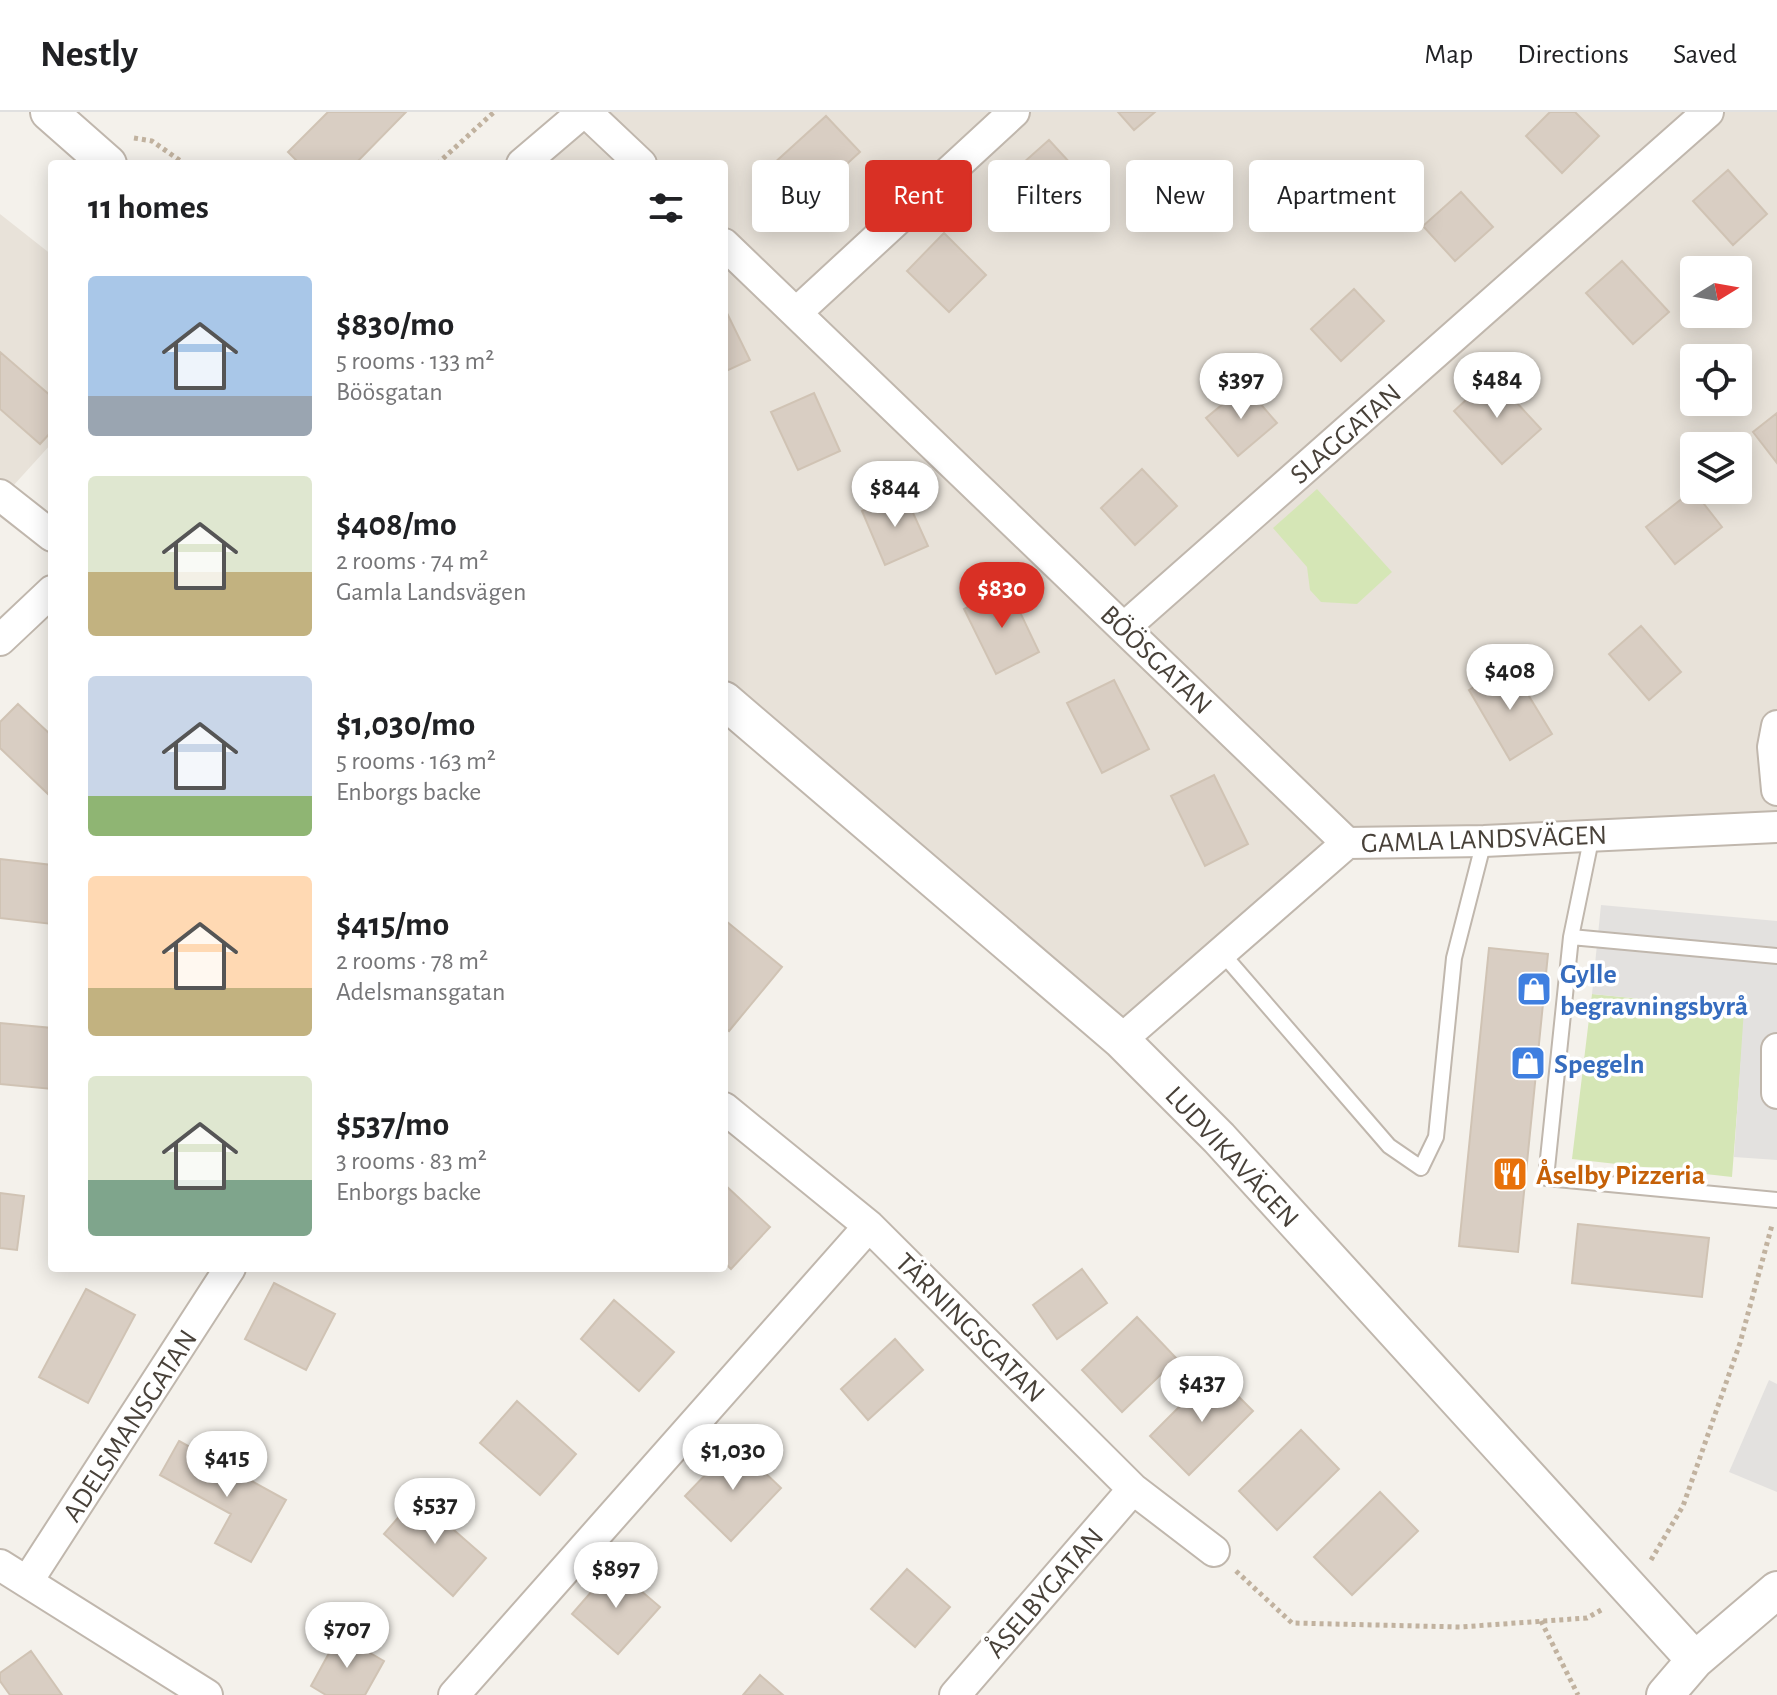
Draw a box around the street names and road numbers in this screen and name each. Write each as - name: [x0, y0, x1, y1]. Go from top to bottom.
- street label: SLAGGATAN: [1286, 379, 1407, 490]
- street label: BÖÖSGATAN: [1095, 599, 1218, 720]
- street label: GAMLA LANDSVÄGEN: [1360, 820, 1608, 858]
- street label: LUDVIKAVÄGEN: [1159, 1080, 1305, 1233]
- street label: TÄRNINGSGATAN: [890, 1247, 1051, 1408]
- street label: ADELSMANSGATAN: [58, 1325, 203, 1527]
- street label: ÅSELBYGATAN: [979, 1521, 1109, 1664]

